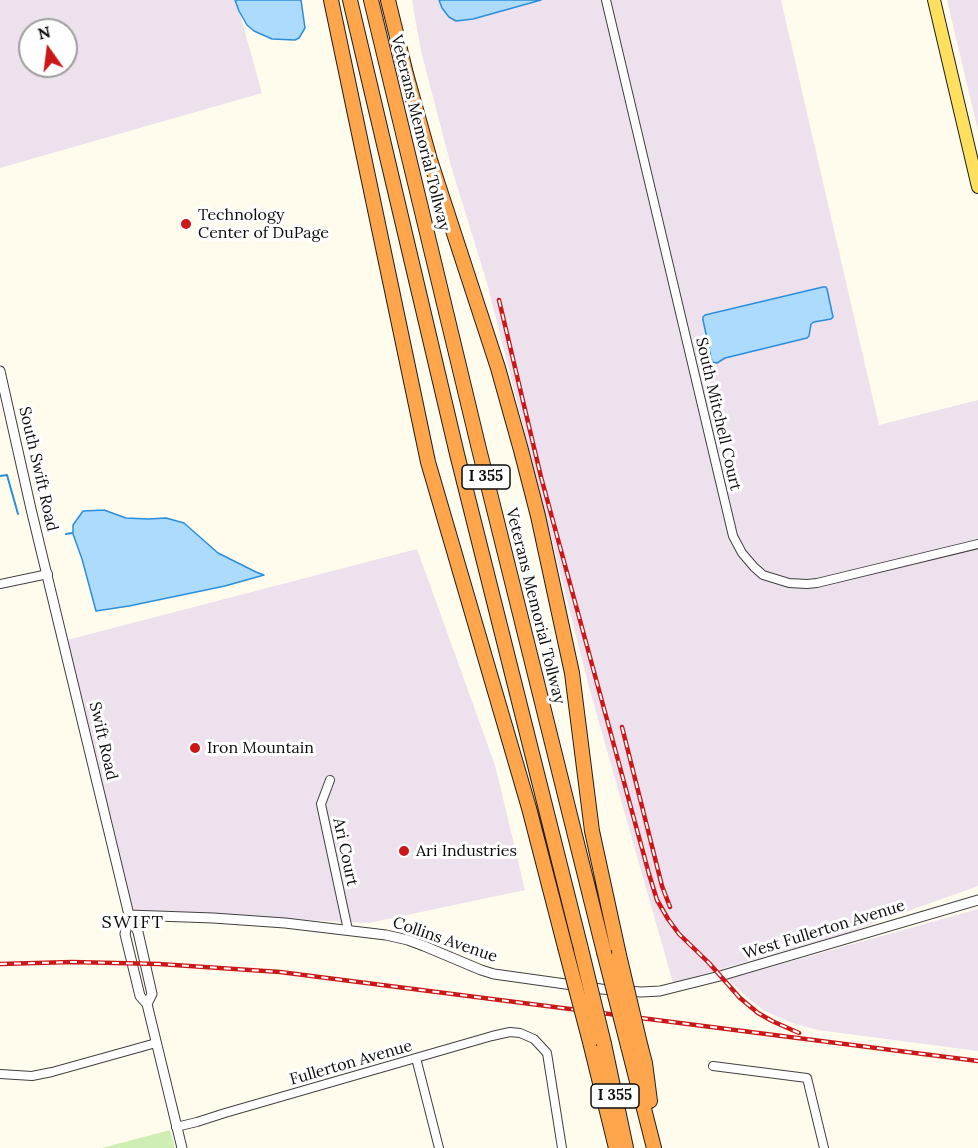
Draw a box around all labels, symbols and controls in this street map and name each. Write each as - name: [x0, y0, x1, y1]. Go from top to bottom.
- north arrow: [18, 18, 78, 78]
- text: N: [36, 21, 53, 44]
- street label: Veterans Memorial Tollway: [386, 33, 454, 233]
- place label: Technology Center of DuPage: [198, 205, 329, 243]
- marker: Technology Center of DuPage: [179, 217, 193, 231]
- street label: South Mitchell Court: [691, 336, 745, 492]
- street label: South Swift Road: [14, 405, 62, 533]
- road number: I 355: [462, 465, 510, 489]
- street label: Veterans Memorial Tollway: [501, 506, 569, 706]
- street label: Swift Road: [85, 700, 121, 782]
- place label: Iron Mountain: [207, 738, 314, 758]
- marker: Iron Mountain: [188, 741, 202, 755]
- street label: Ari Court: [328, 816, 362, 888]
- place label: Ari Industries: [416, 841, 517, 861]
- marker: Ari Industries: [397, 844, 411, 858]
- street label: West Fullerton Avenue: [741, 896, 907, 964]
- district label: SWIFT: [101, 912, 165, 934]
- street label: Collins Avenue: [390, 913, 500, 967]
- street label: Fullerton Avenue: [288, 1036, 414, 1090]
- road number: I 355: [591, 1084, 639, 1108]

